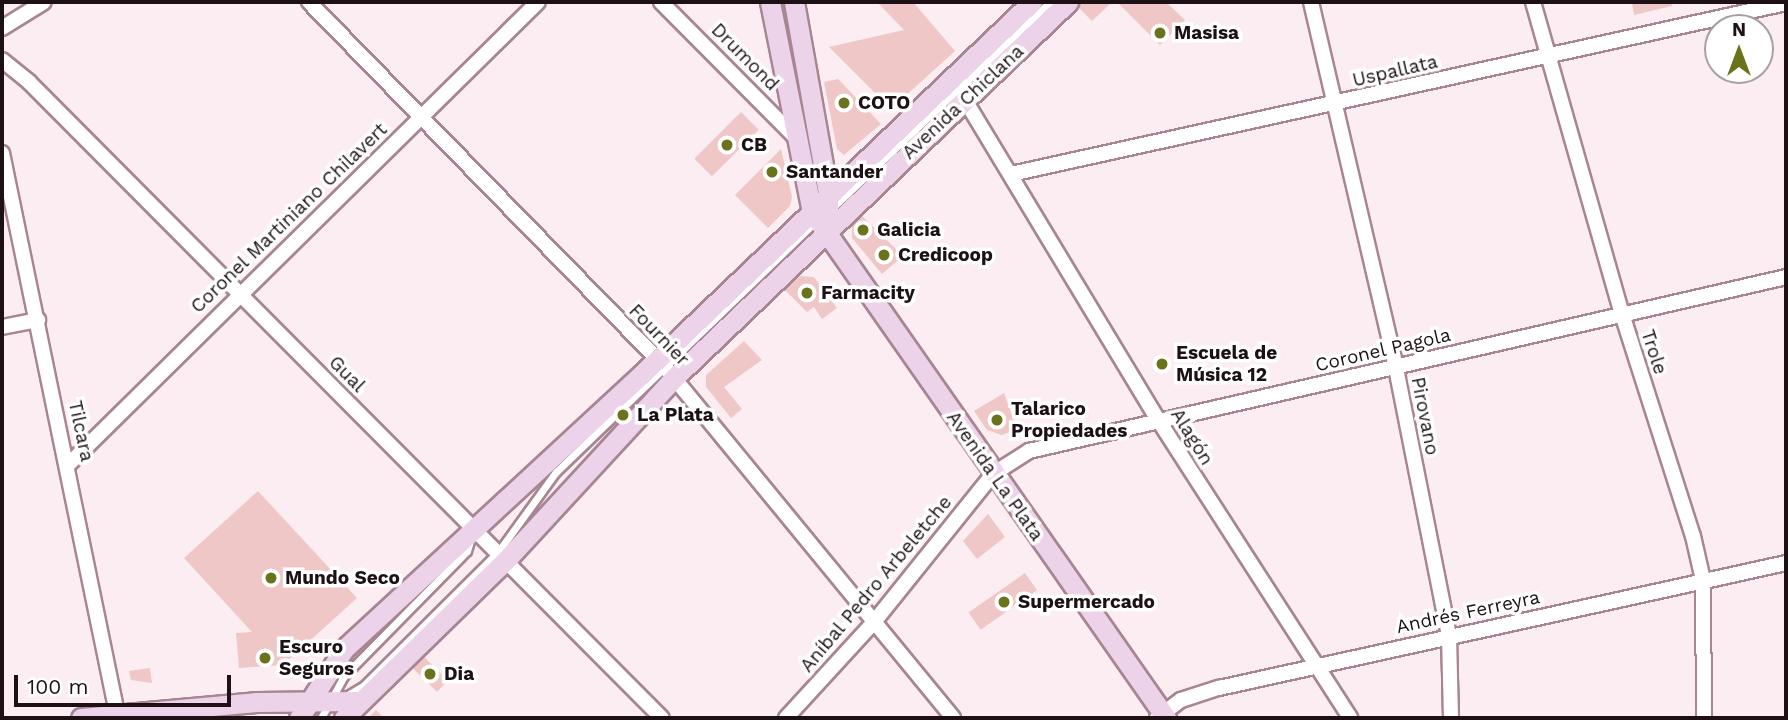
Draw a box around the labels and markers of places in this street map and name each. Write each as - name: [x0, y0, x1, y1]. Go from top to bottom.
- place label: Masisa: [1174, 22, 1239, 44]
- marker: Masisa: [1152, 25, 1168, 41]
- place label: COTO: [858, 92, 910, 114]
- marker: COTO: [836, 95, 852, 111]
- place label: CB: [741, 134, 767, 156]
- marker: CB: [719, 137, 735, 153]
- place label: Santander: [786, 161, 883, 183]
- marker: Santander: [764, 164, 780, 180]
- place label: Galicia: [877, 219, 941, 241]
- marker: Galicia: [855, 222, 871, 238]
- place label: Credicoop: [898, 244, 993, 266]
- marker: Credicoop: [876, 247, 892, 263]
- place label: Farmacity: [821, 282, 915, 304]
- marker: Farmacity: [799, 285, 815, 301]
- place label: Escuela de Música 12: [1176, 342, 1277, 386]
- marker: Escuela de Música 12: [1154, 356, 1170, 372]
- place label: Talarico Propiedades: [1011, 398, 1127, 442]
- place label: La Plata: [637, 404, 714, 426]
- marker: La Plata: [615, 407, 631, 423]
- marker: Talarico Propiedades: [989, 412, 1005, 428]
- place label: Mundo Seco: [285, 567, 400, 589]
- marker: Mundo Seco: [263, 570, 279, 586]
- place label: Supermercado: [1018, 591, 1155, 613]
- marker: Supermercado: [996, 594, 1012, 610]
- place label: Escuro Seguros: [279, 636, 354, 680]
- marker: Escuro Seguros: [257, 650, 273, 666]
- place label: Dia: [444, 663, 474, 685]
- marker: Dia: [422, 666, 438, 682]

